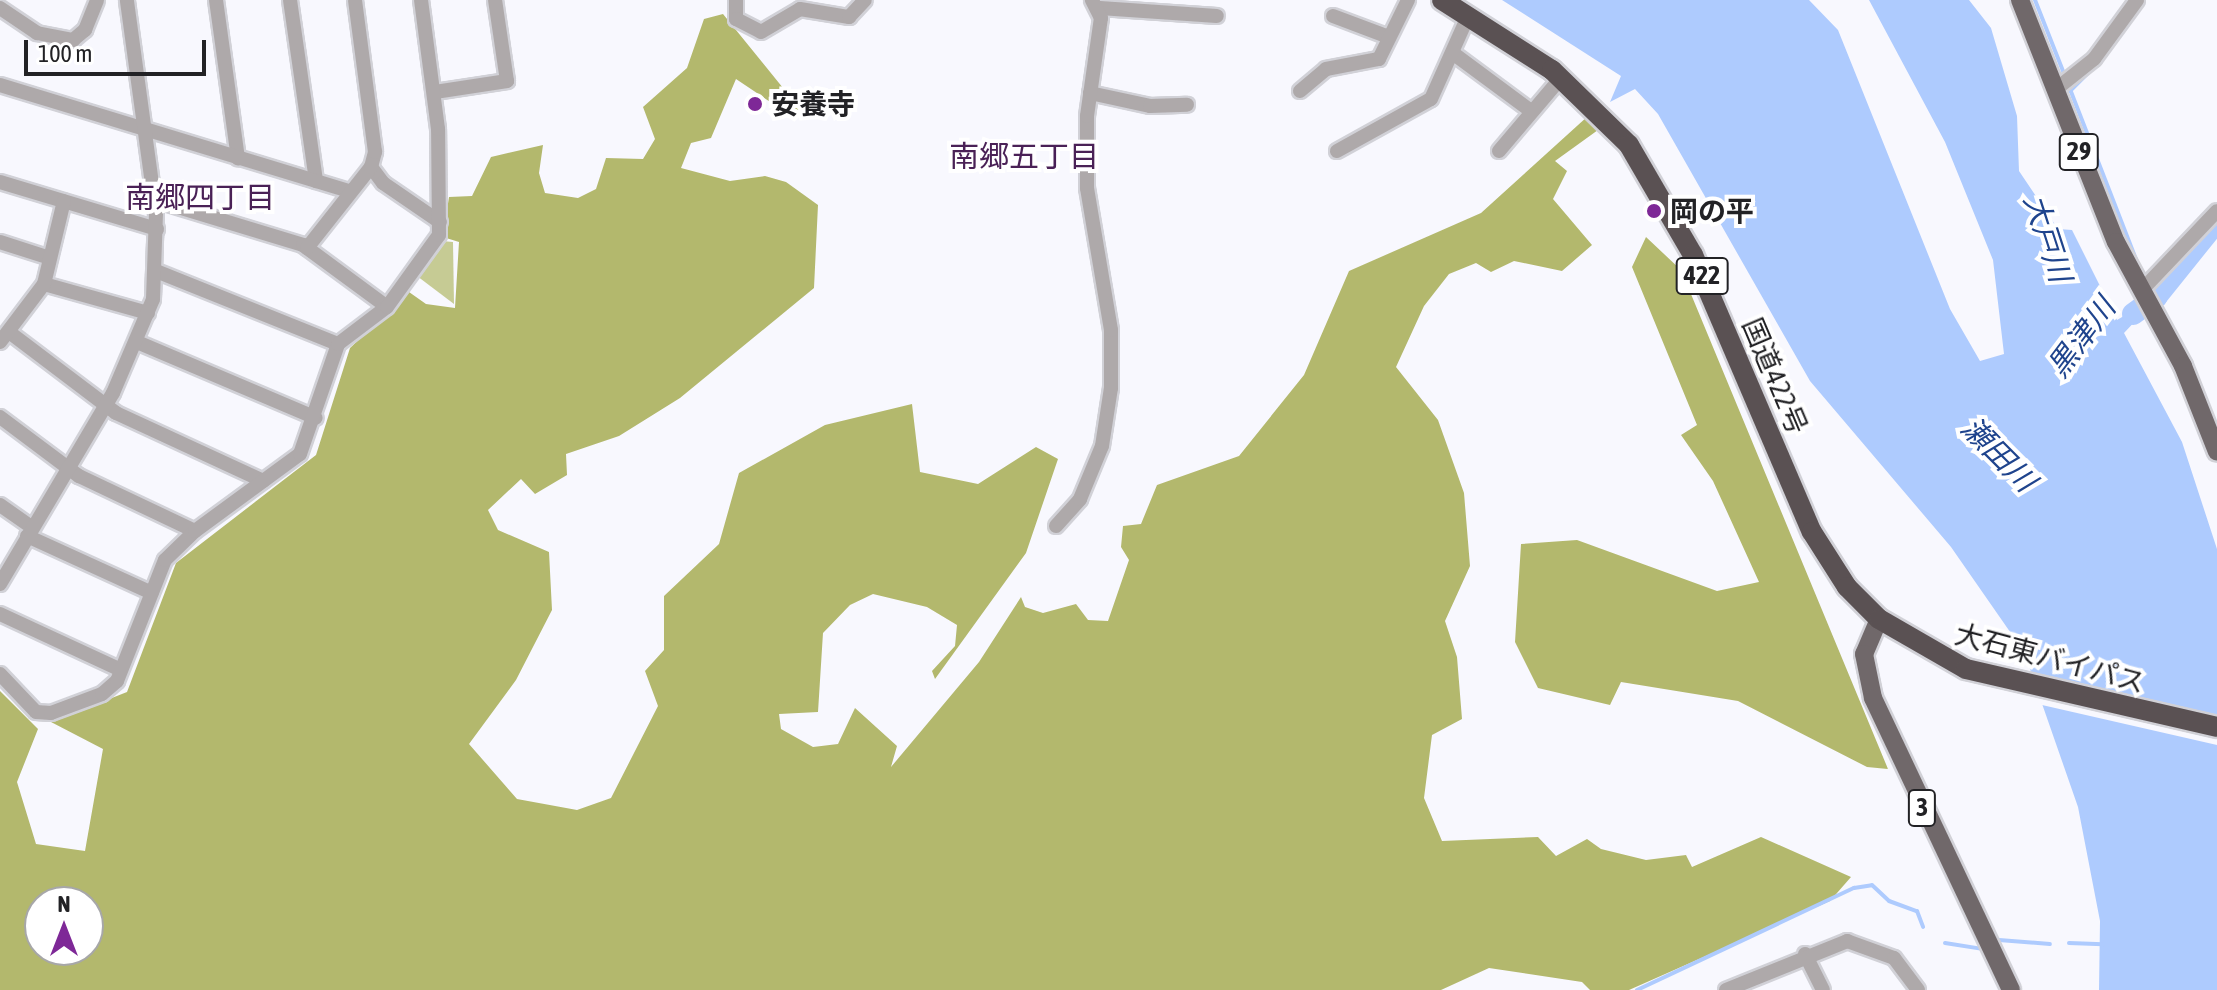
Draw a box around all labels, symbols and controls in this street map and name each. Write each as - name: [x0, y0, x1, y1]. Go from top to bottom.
- scale bar: [28, 24, 210, 74]
- text: 100 m: [38, 40, 92, 67]
- place label: 安養寺: [771, 87, 855, 121]
- marker: 安養寺: [746, 95, 764, 113]
- road number: 29: [2057, 130, 2101, 174]
- district label: 南郷五丁目: [949, 138, 1099, 174]
- district label: 南郷四丁目: [125, 179, 275, 215]
- water label: 大戸川: [2017, 190, 2079, 286]
- place label: 岡の平: [1670, 194, 1754, 228]
- marker: 岡の平: [1645, 202, 1663, 220]
- road number: 422: [1674, 254, 1730, 298]
- water label: 黒津川: [2040, 290, 2122, 384]
- street label: 国道422号: [1735, 313, 1815, 439]
- water label: 瀬田川: [1954, 409, 2044, 499]
- street label: 大石東バイパス: [1951, 616, 2149, 700]
- road number: 3: [1906, 786, 1938, 830]
- north arrow: [24, 886, 104, 966]
- text: N: [58, 891, 70, 917]

